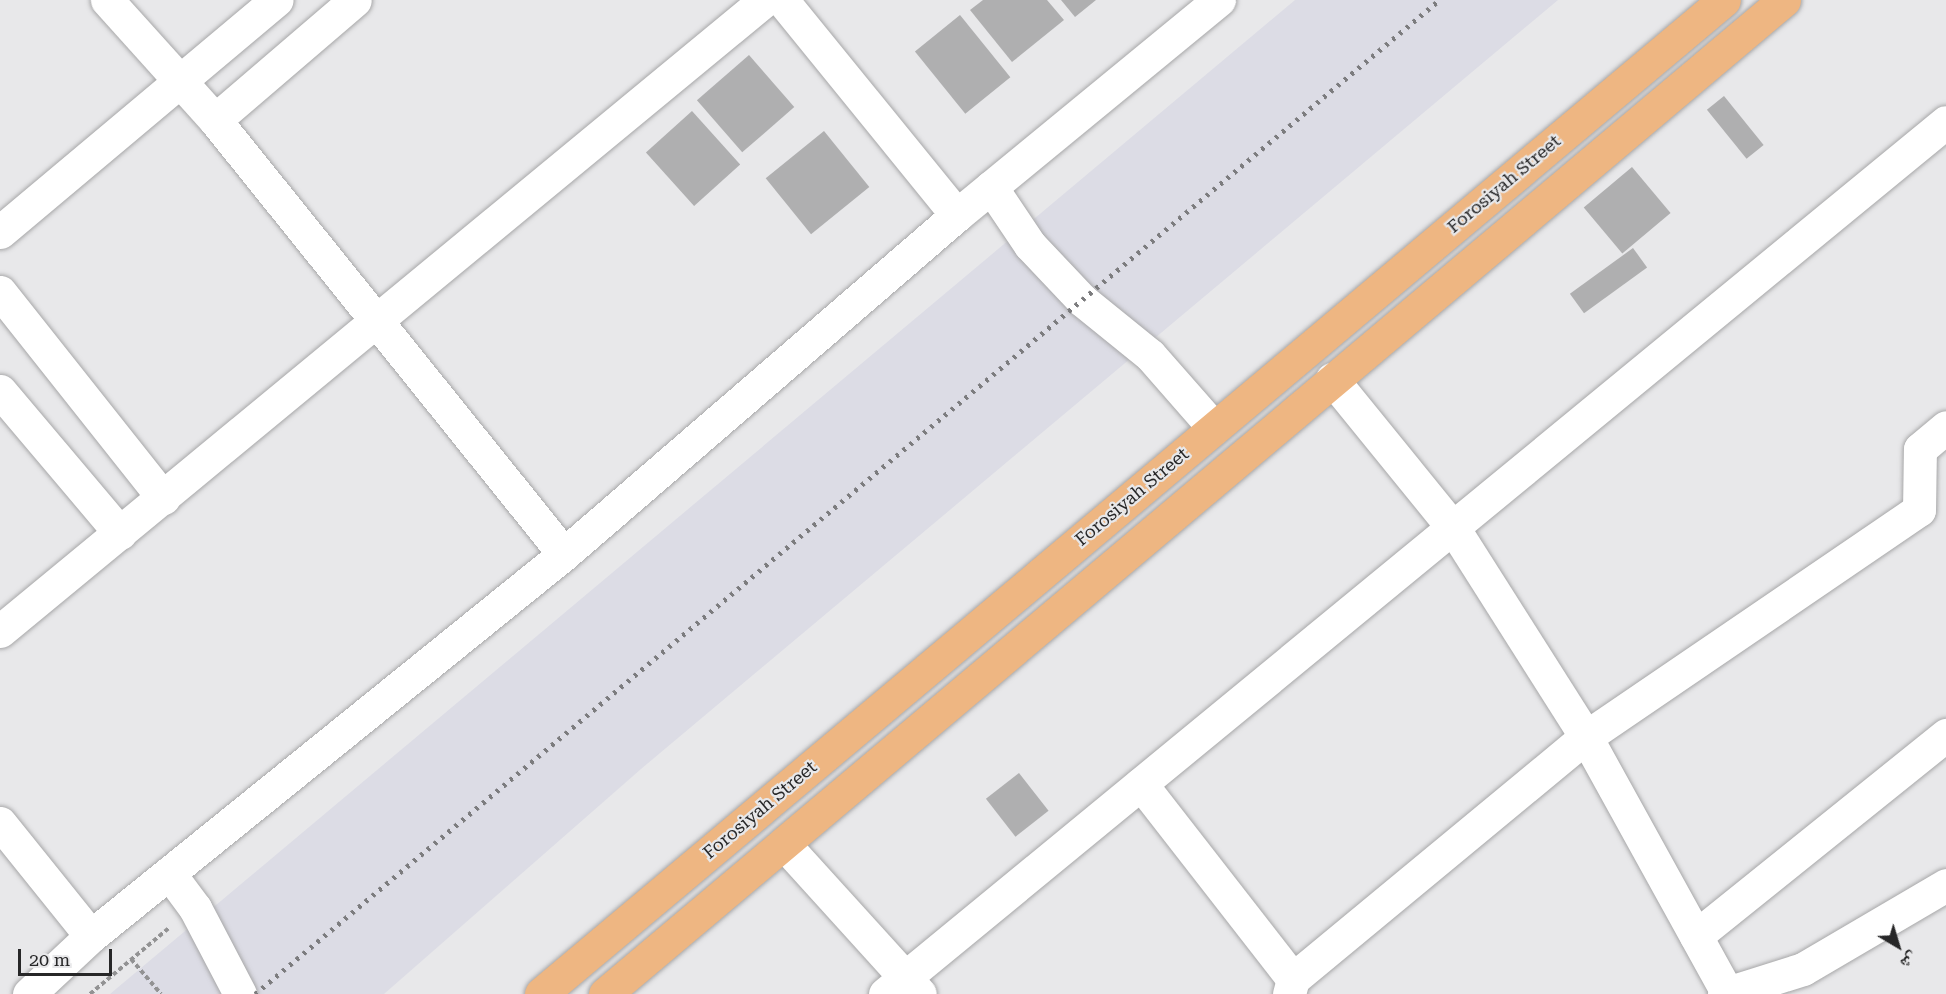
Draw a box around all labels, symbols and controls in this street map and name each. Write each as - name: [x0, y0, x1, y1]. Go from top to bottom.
- street label: Forosiyah Street: [1443, 130, 1565, 238]
- street label: Forosiyah Street: [1071, 443, 1193, 551]
- street label: Forosiyah Street: [699, 756, 821, 864]
- north arrow: [1868, 916, 1928, 976]
- scale bar: [21, 937, 116, 975]
- text: ش: [1897, 948, 1922, 973]
- text: 20 m: [29, 949, 70, 970]

